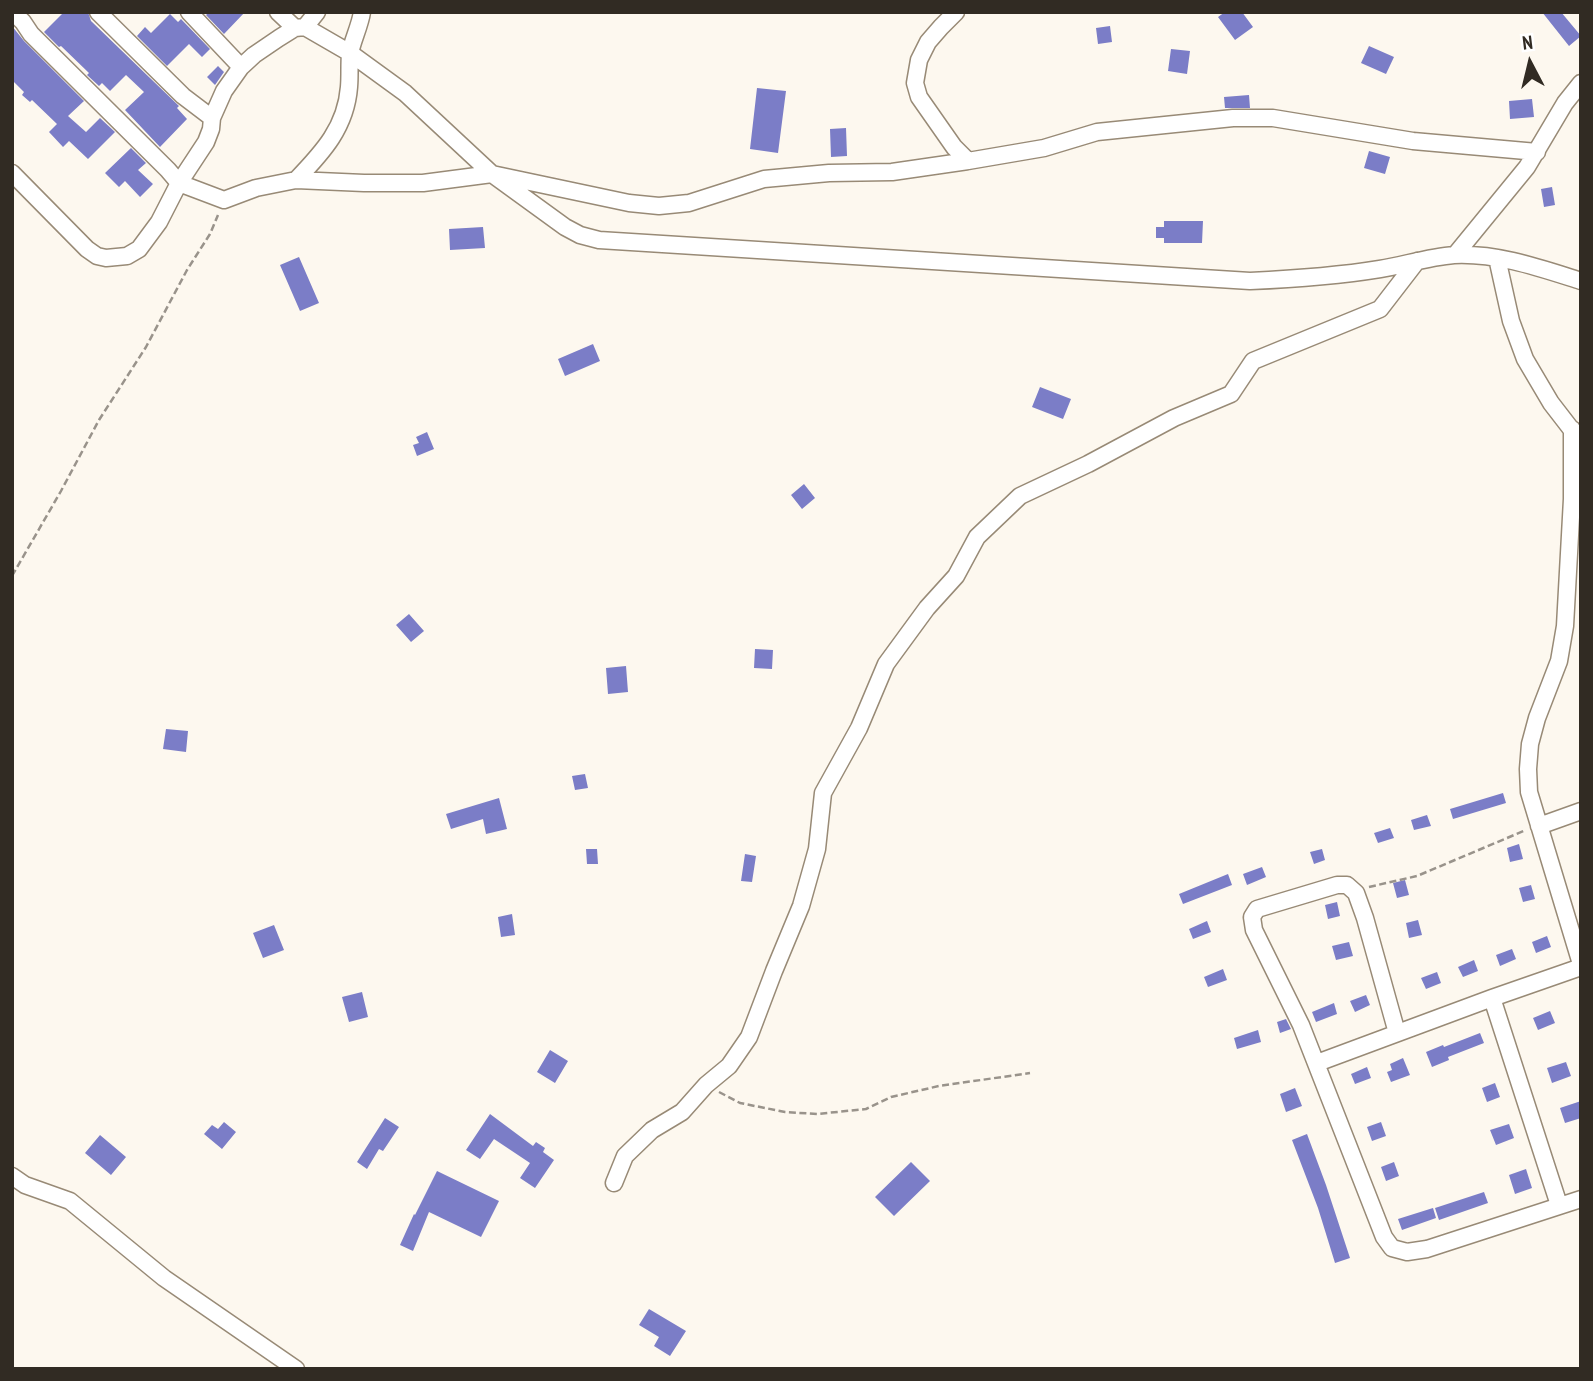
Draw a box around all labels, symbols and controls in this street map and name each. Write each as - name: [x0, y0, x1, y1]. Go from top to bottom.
- north arrow: [1495, 28, 1565, 98]
- text: N: [1521, 30, 1534, 55]

